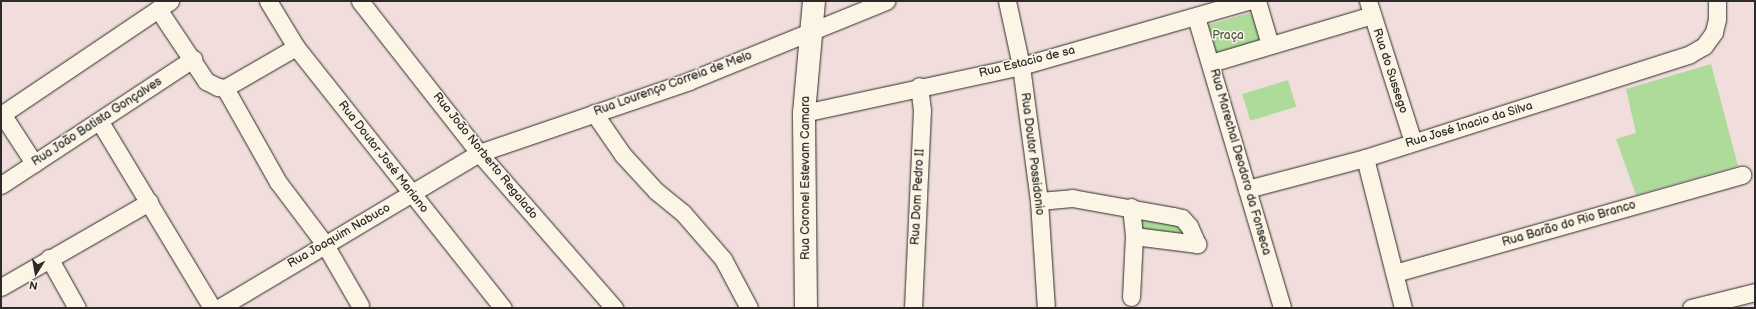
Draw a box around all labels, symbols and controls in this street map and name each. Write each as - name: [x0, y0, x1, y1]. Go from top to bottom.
- street label: Rua do Sussego: [1369, 27, 1411, 115]
- park label: Praça: [1212, 29, 1244, 43]
- street label: Rua Estacio de sa: [978, 43, 1076, 81]
- street label: Rua Lourenço Correia de Melo: [592, 49, 754, 119]
- street label: Rua Marechal Deodoro da Fonseca: [1206, 67, 1274, 257]
- street label: Rua João Batista Gonçalves: [29, 74, 165, 170]
- street label: Rua João Norberto Regalado: [429, 90, 541, 222]
- street label: Rua Doutor Possidonio: [1017, 92, 1047, 216]
- street label: Rua Coronel Estevam Camara: [799, 96, 813, 260]
- street label: Rua Doutor José Mariano: [335, 98, 431, 216]
- street label: Rua José Inacio da Silva: [1403, 99, 1535, 151]
- street label: Rua Dom Pedro II: [908, 148, 928, 246]
- street label: Rua Barão do Rio Branco: [1500, 198, 1638, 250]
- street label: Rua Joaquim Nabuco: [285, 201, 393, 271]
- north arrow: [16, 253, 56, 293]
- text: N: [28, 278, 39, 292]

